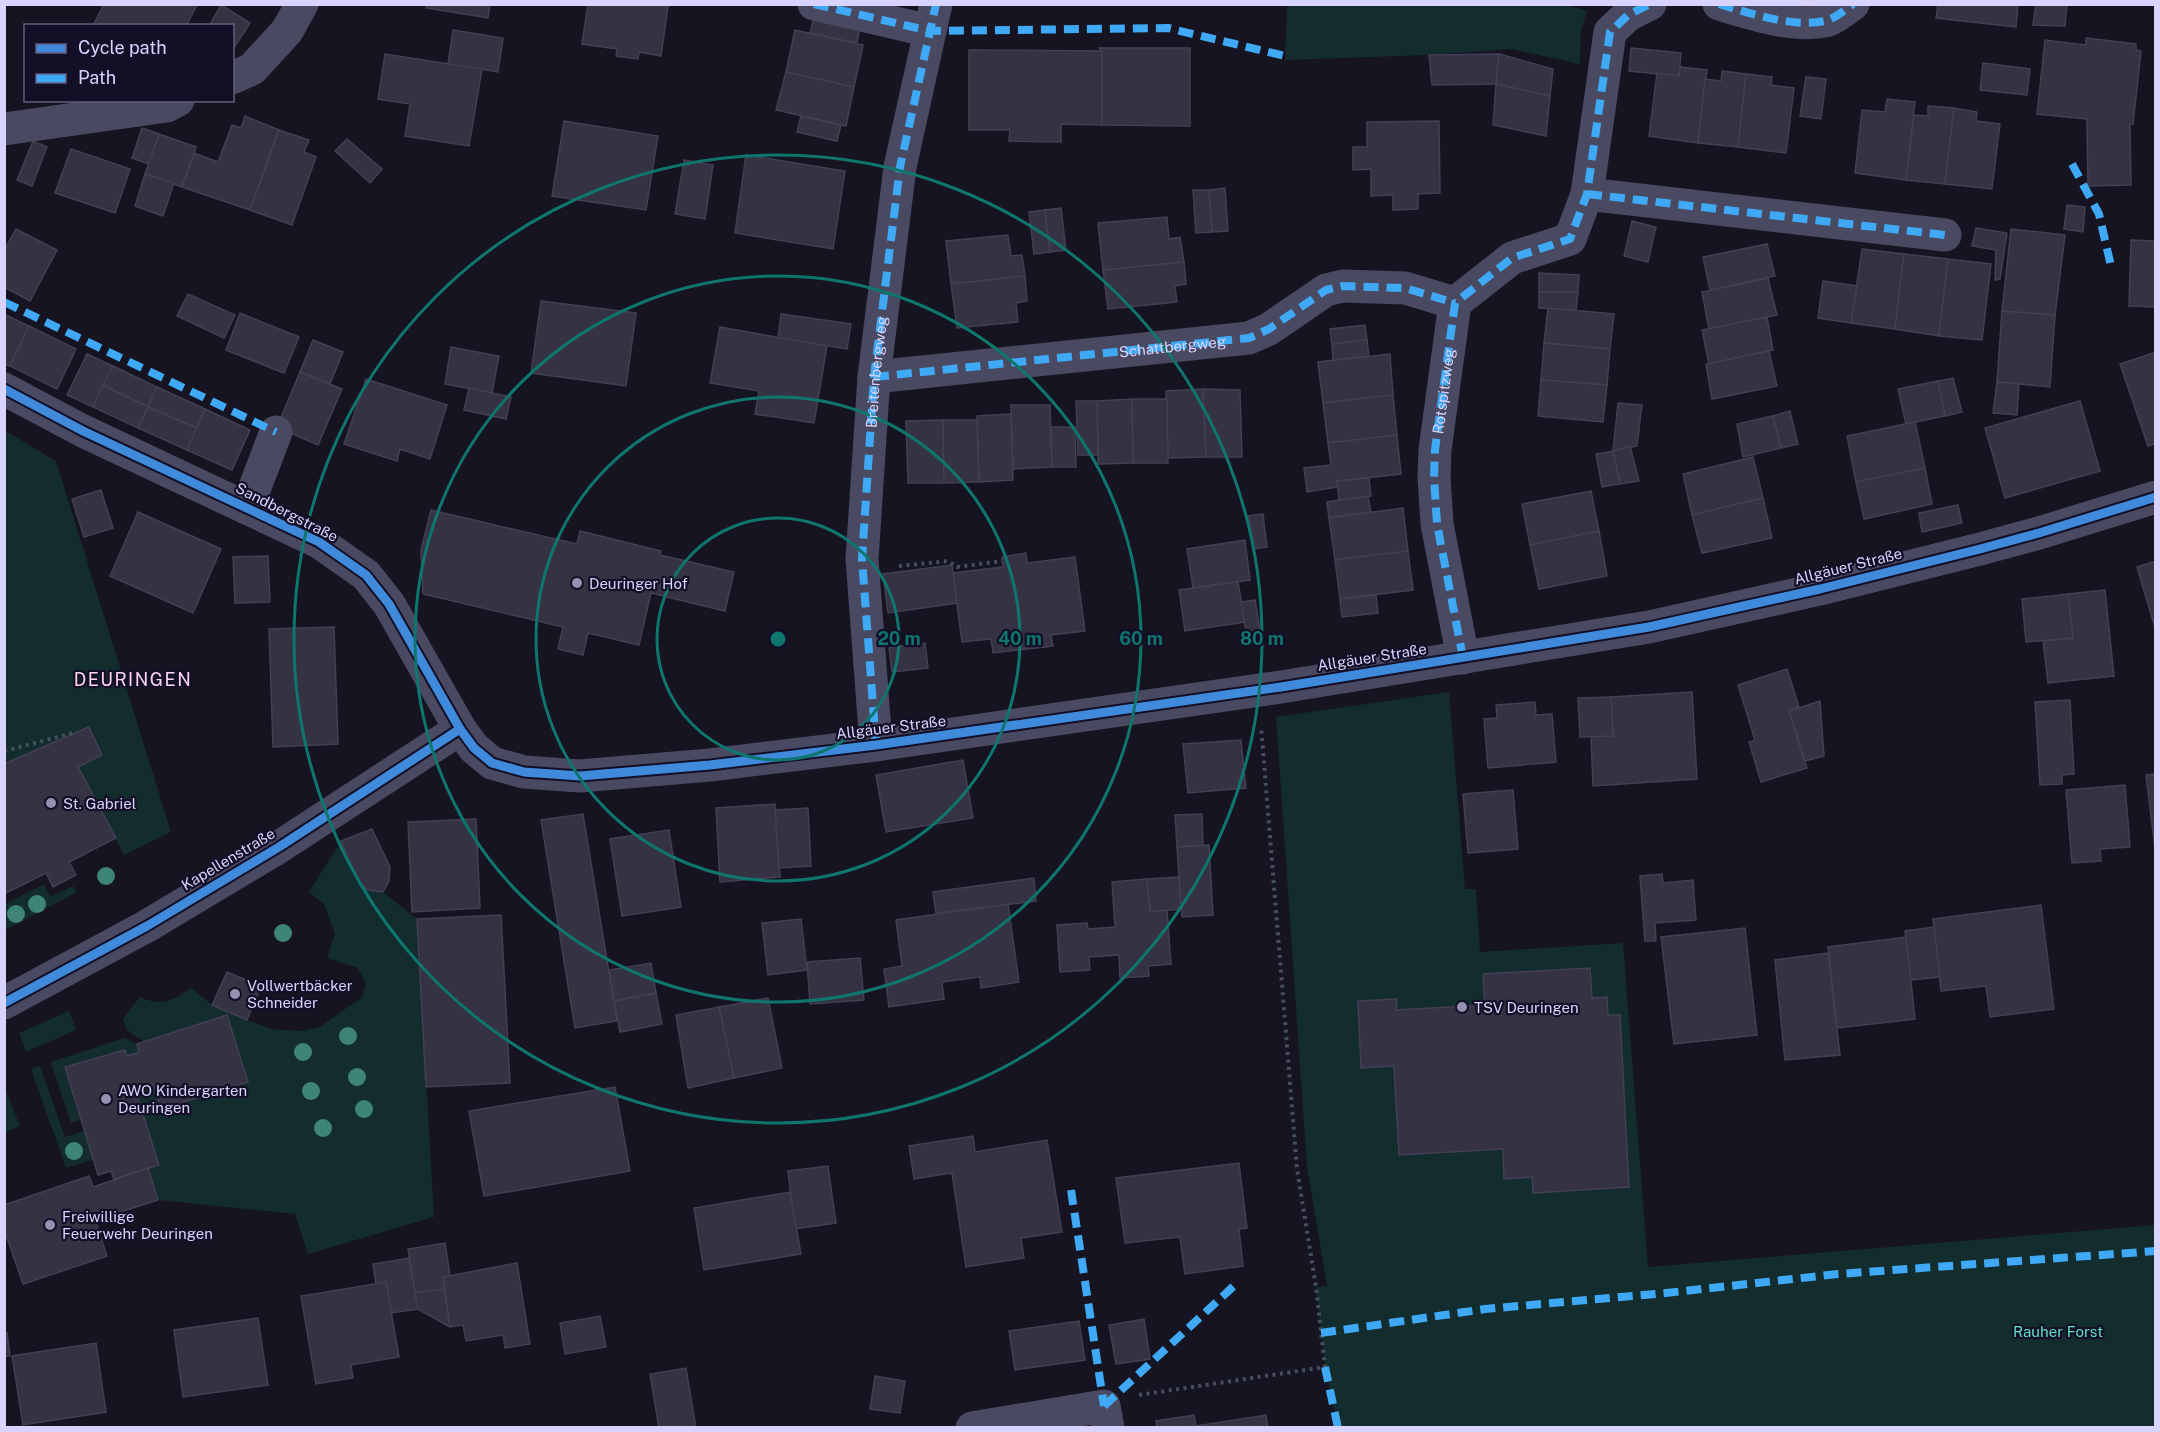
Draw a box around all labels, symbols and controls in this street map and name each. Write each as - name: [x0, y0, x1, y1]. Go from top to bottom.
- legend: [24, 24, 234, 102]
- text: Cycle path: [78, 37, 167, 58]
- text: Path: [78, 67, 116, 88]
- street label: Breitenbergweg: [862, 315, 890, 429]
- street label: Schattbergweg: [1118, 332, 1227, 360]
- street label: Rotspitzweg: [1429, 347, 1457, 435]
- street label: Sandbergstraße: [233, 479, 341, 545]
- street label: Allgäuer Straße: [1792, 544, 1904, 588]
- place label: Deuringer Hof: [589, 575, 688, 592]
- marker: Deuringer Hof: [570, 576, 584, 590]
- text: 20 m: [877, 628, 921, 649]
- text: 40 m: [998, 628, 1042, 649]
- text: 60 m: [1119, 628, 1163, 649]
- text: 80 m: [1240, 628, 1284, 649]
- centre of rings: [768, 629, 788, 649]
- street label: Allgäuer Straße: [1316, 640, 1428, 674]
- district label: DEURINGEN: [74, 669, 192, 690]
- street label: Allgäuer Straße: [835, 712, 947, 742]
- place label: St. Gabriel: [63, 795, 136, 812]
- marker: St. Gabriel: [44, 796, 58, 810]
- street label: Kapellenstraße: [178, 824, 278, 894]
- place label: Vollwertbäcker Schneider: [247, 977, 353, 1011]
- marker: Vollwertbäcker Schneider: [228, 987, 242, 1001]
- place label: TSV Deuringen: [1474, 999, 1579, 1016]
- marker: TSV Deuringen: [1455, 1000, 1469, 1014]
- place label: AWO Kindergarten Deuringen: [118, 1082, 247, 1116]
- marker: AWO Kindergarten Deuringen: [99, 1092, 113, 1106]
- place label: Freiwillige Feuerwehr Deuringen: [62, 1208, 213, 1242]
- marker: Freiwillige Feuerwehr Deuringen: [43, 1218, 57, 1232]
- park label: Rauher Forst: [2013, 1323, 2103, 1340]

